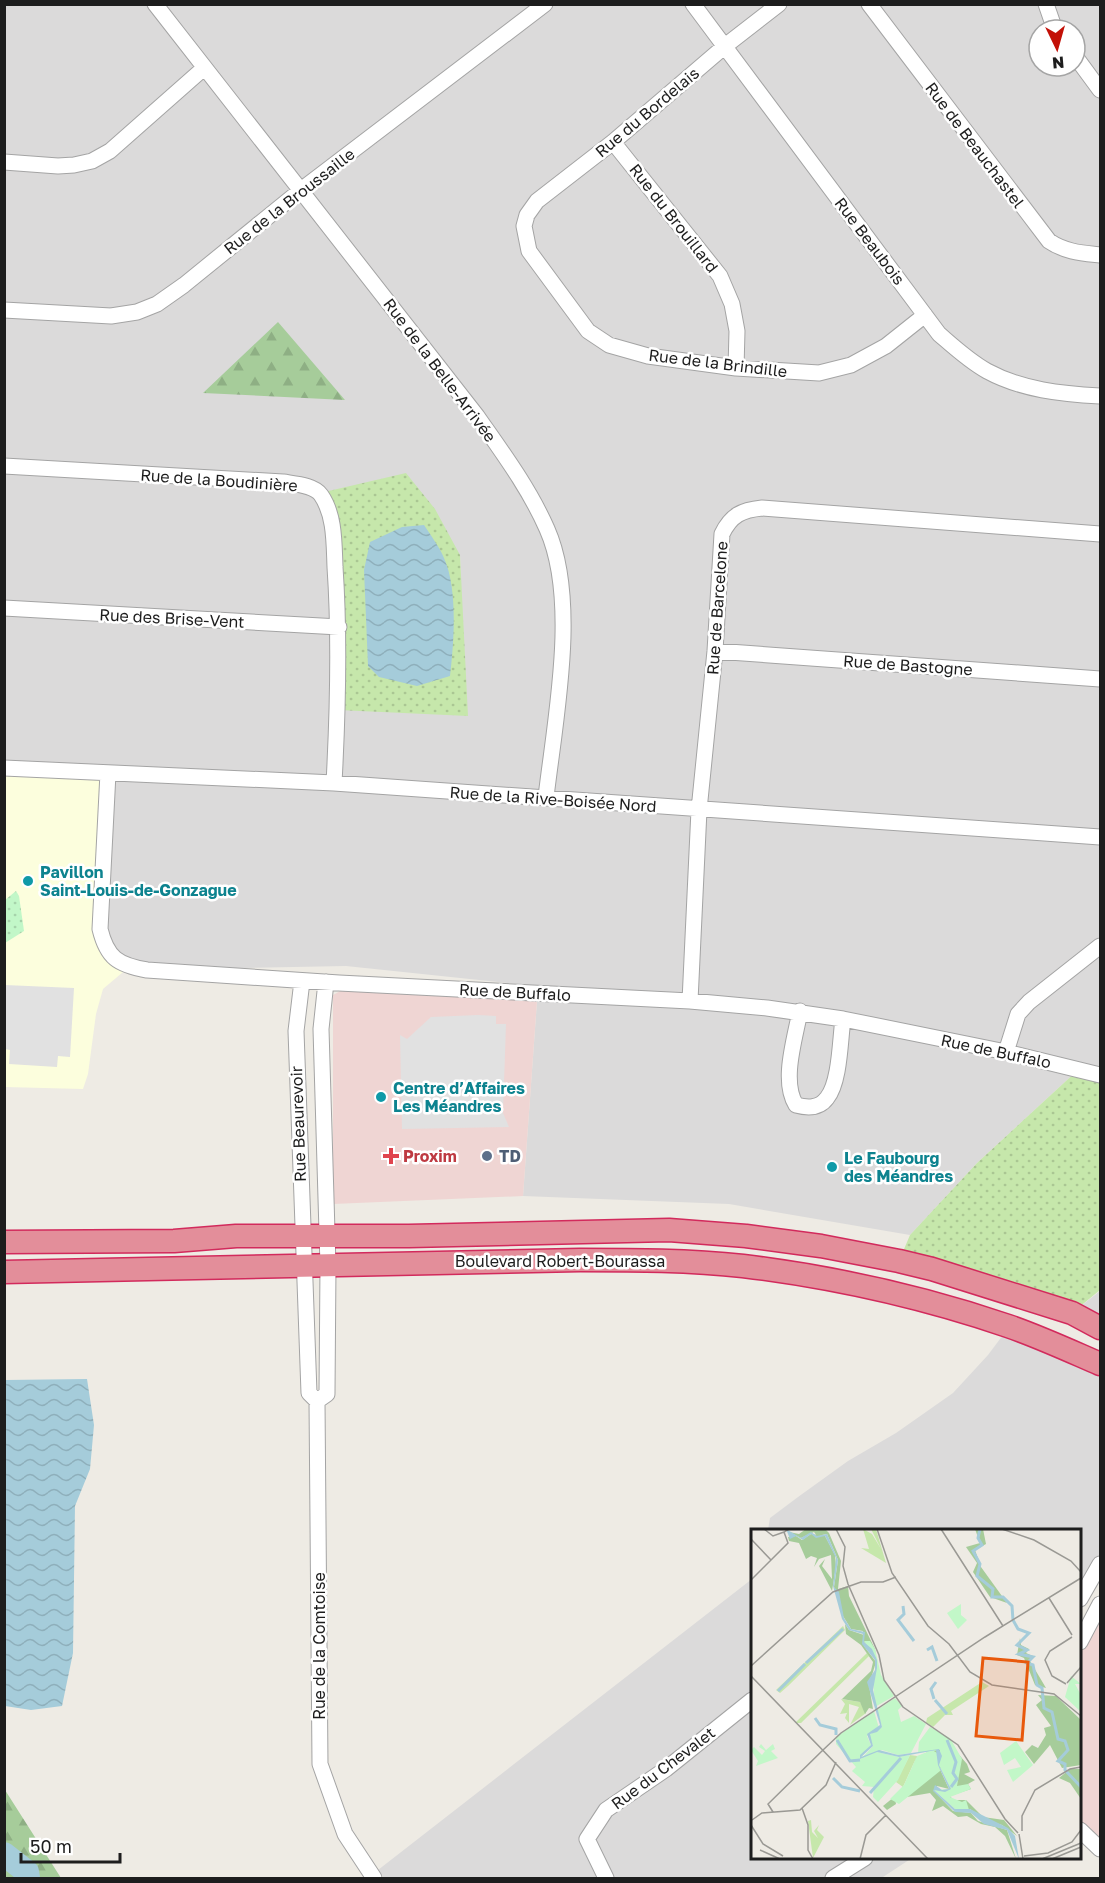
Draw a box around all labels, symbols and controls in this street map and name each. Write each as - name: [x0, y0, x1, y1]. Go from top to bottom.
- north arrow: [1027, 18, 1087, 78]
- text: N: [1051, 52, 1065, 73]
- street label: Rue du Bordelais: [591, 63, 703, 161]
- street label: Rue de Beauchastel: [921, 78, 1029, 212]
- street label: Rue de la Broussaille: [220, 144, 358, 258]
- street label: Rue du Brouillard: [625, 160, 723, 276]
- street label: Rue Beaubois: [831, 193, 909, 289]
- street label: Rue de la Belle-Arrivée: [379, 294, 501, 446]
- street label: Rue de la Brindille: [648, 345, 788, 381]
- street label: Rue de la Boudinière: [140, 465, 298, 495]
- street label: Rue de Barcelone: [702, 540, 732, 676]
- street label: Rue des Brise-Vent: [99, 604, 245, 632]
- street label: Rue de Bastogne: [843, 650, 973, 680]
- street label: Rue de la Rive-Boisée Nord: [449, 782, 657, 816]
- place label: Pavillon Saint-Louis-de-Gonzague: [40, 862, 237, 900]
- marker: Pavillon Saint-Louis-de-Gonzague: [21, 874, 35, 888]
- street label: Rue de Buffalo: [458, 979, 572, 1005]
- street label: Rue de Buffalo: [939, 1030, 1053, 1072]
- street label: Rue Beaurevoir: [286, 1066, 310, 1182]
- place label: Centre d’Affaires Les Méandres: [393, 1078, 525, 1116]
- marker: Centre d’Affaires Les Méandres: [374, 1090, 388, 1104]
- place label: Proxim: [403, 1146, 457, 1166]
- place label: TD: [499, 1146, 521, 1166]
- place label: Le Faubourg des Méandres: [844, 1148, 953, 1186]
- marker: Proxim: [384, 1149, 398, 1163]
- marker: TD: [480, 1149, 494, 1163]
- marker: Le Faubourg des Méandres: [825, 1160, 839, 1174]
- street label: Boulevard Robert-Bourassa: [455, 1251, 665, 1271]
- inset map: [751, 1529, 1081, 1859]
- street label: Rue de la Comtoise: [309, 1572, 329, 1720]
- street label: Rue du Chevalet: [607, 1722, 719, 1814]
- scale bar: [21, 1826, 120, 1864]
- text: 50 m: [30, 1835, 72, 1857]

